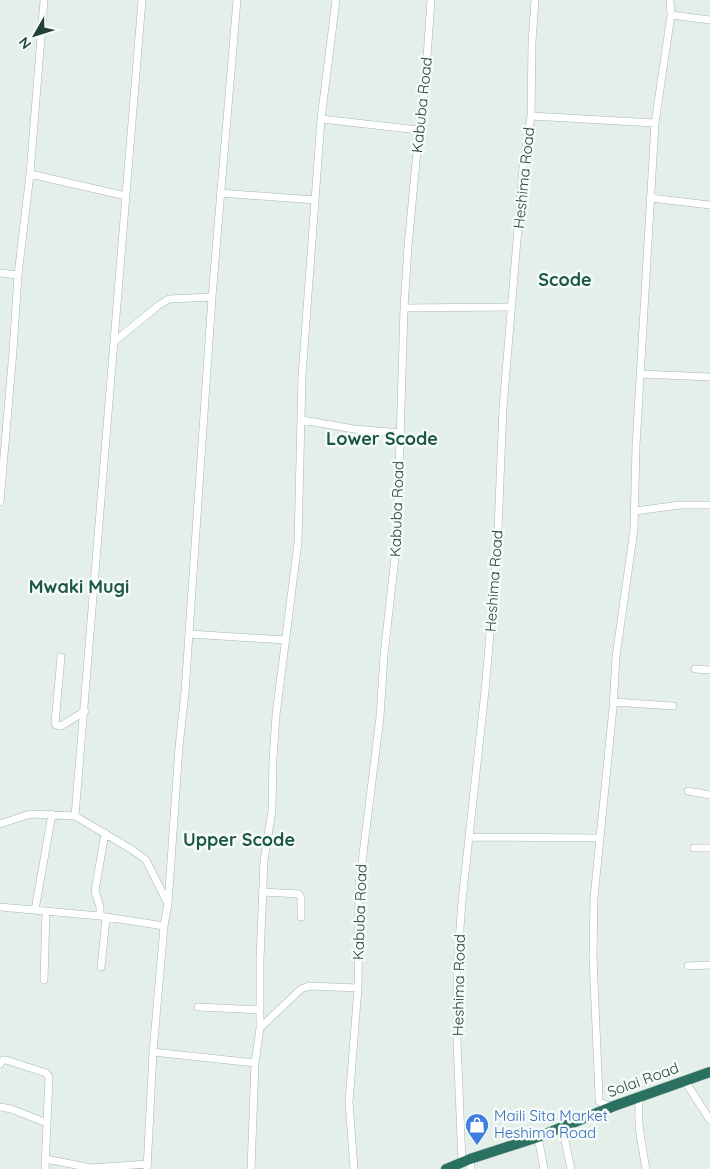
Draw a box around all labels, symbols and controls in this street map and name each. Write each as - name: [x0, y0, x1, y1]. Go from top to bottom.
- north arrow: [10, 10, 60, 60]
- text: N: [15, 34, 35, 53]
- street label: Kabuba Road: [407, 56, 436, 154]
- street label: Heshima Road: [509, 126, 538, 230]
- district label: Scode: [538, 268, 592, 291]
- district label: Lower Scode: [326, 427, 438, 450]
- street label: Kabuba Road: [385, 461, 408, 557]
- street label: Heshima Road: [480, 529, 507, 633]
- district label: Mwaki Mugi: [29, 575, 129, 598]
- district label: Upper Scode: [183, 828, 295, 851]
- street label: Kabuba Road: [348, 864, 371, 960]
- street label: Heshima Road: [448, 934, 469, 1036]
- street label: Solai Road: [605, 1058, 681, 1101]
- place label: Maili Sita Market Heshima Road: [494, 1106, 608, 1142]
- shop icon: Maili Sita Market Heshima Road: [464, 1112, 490, 1146]

